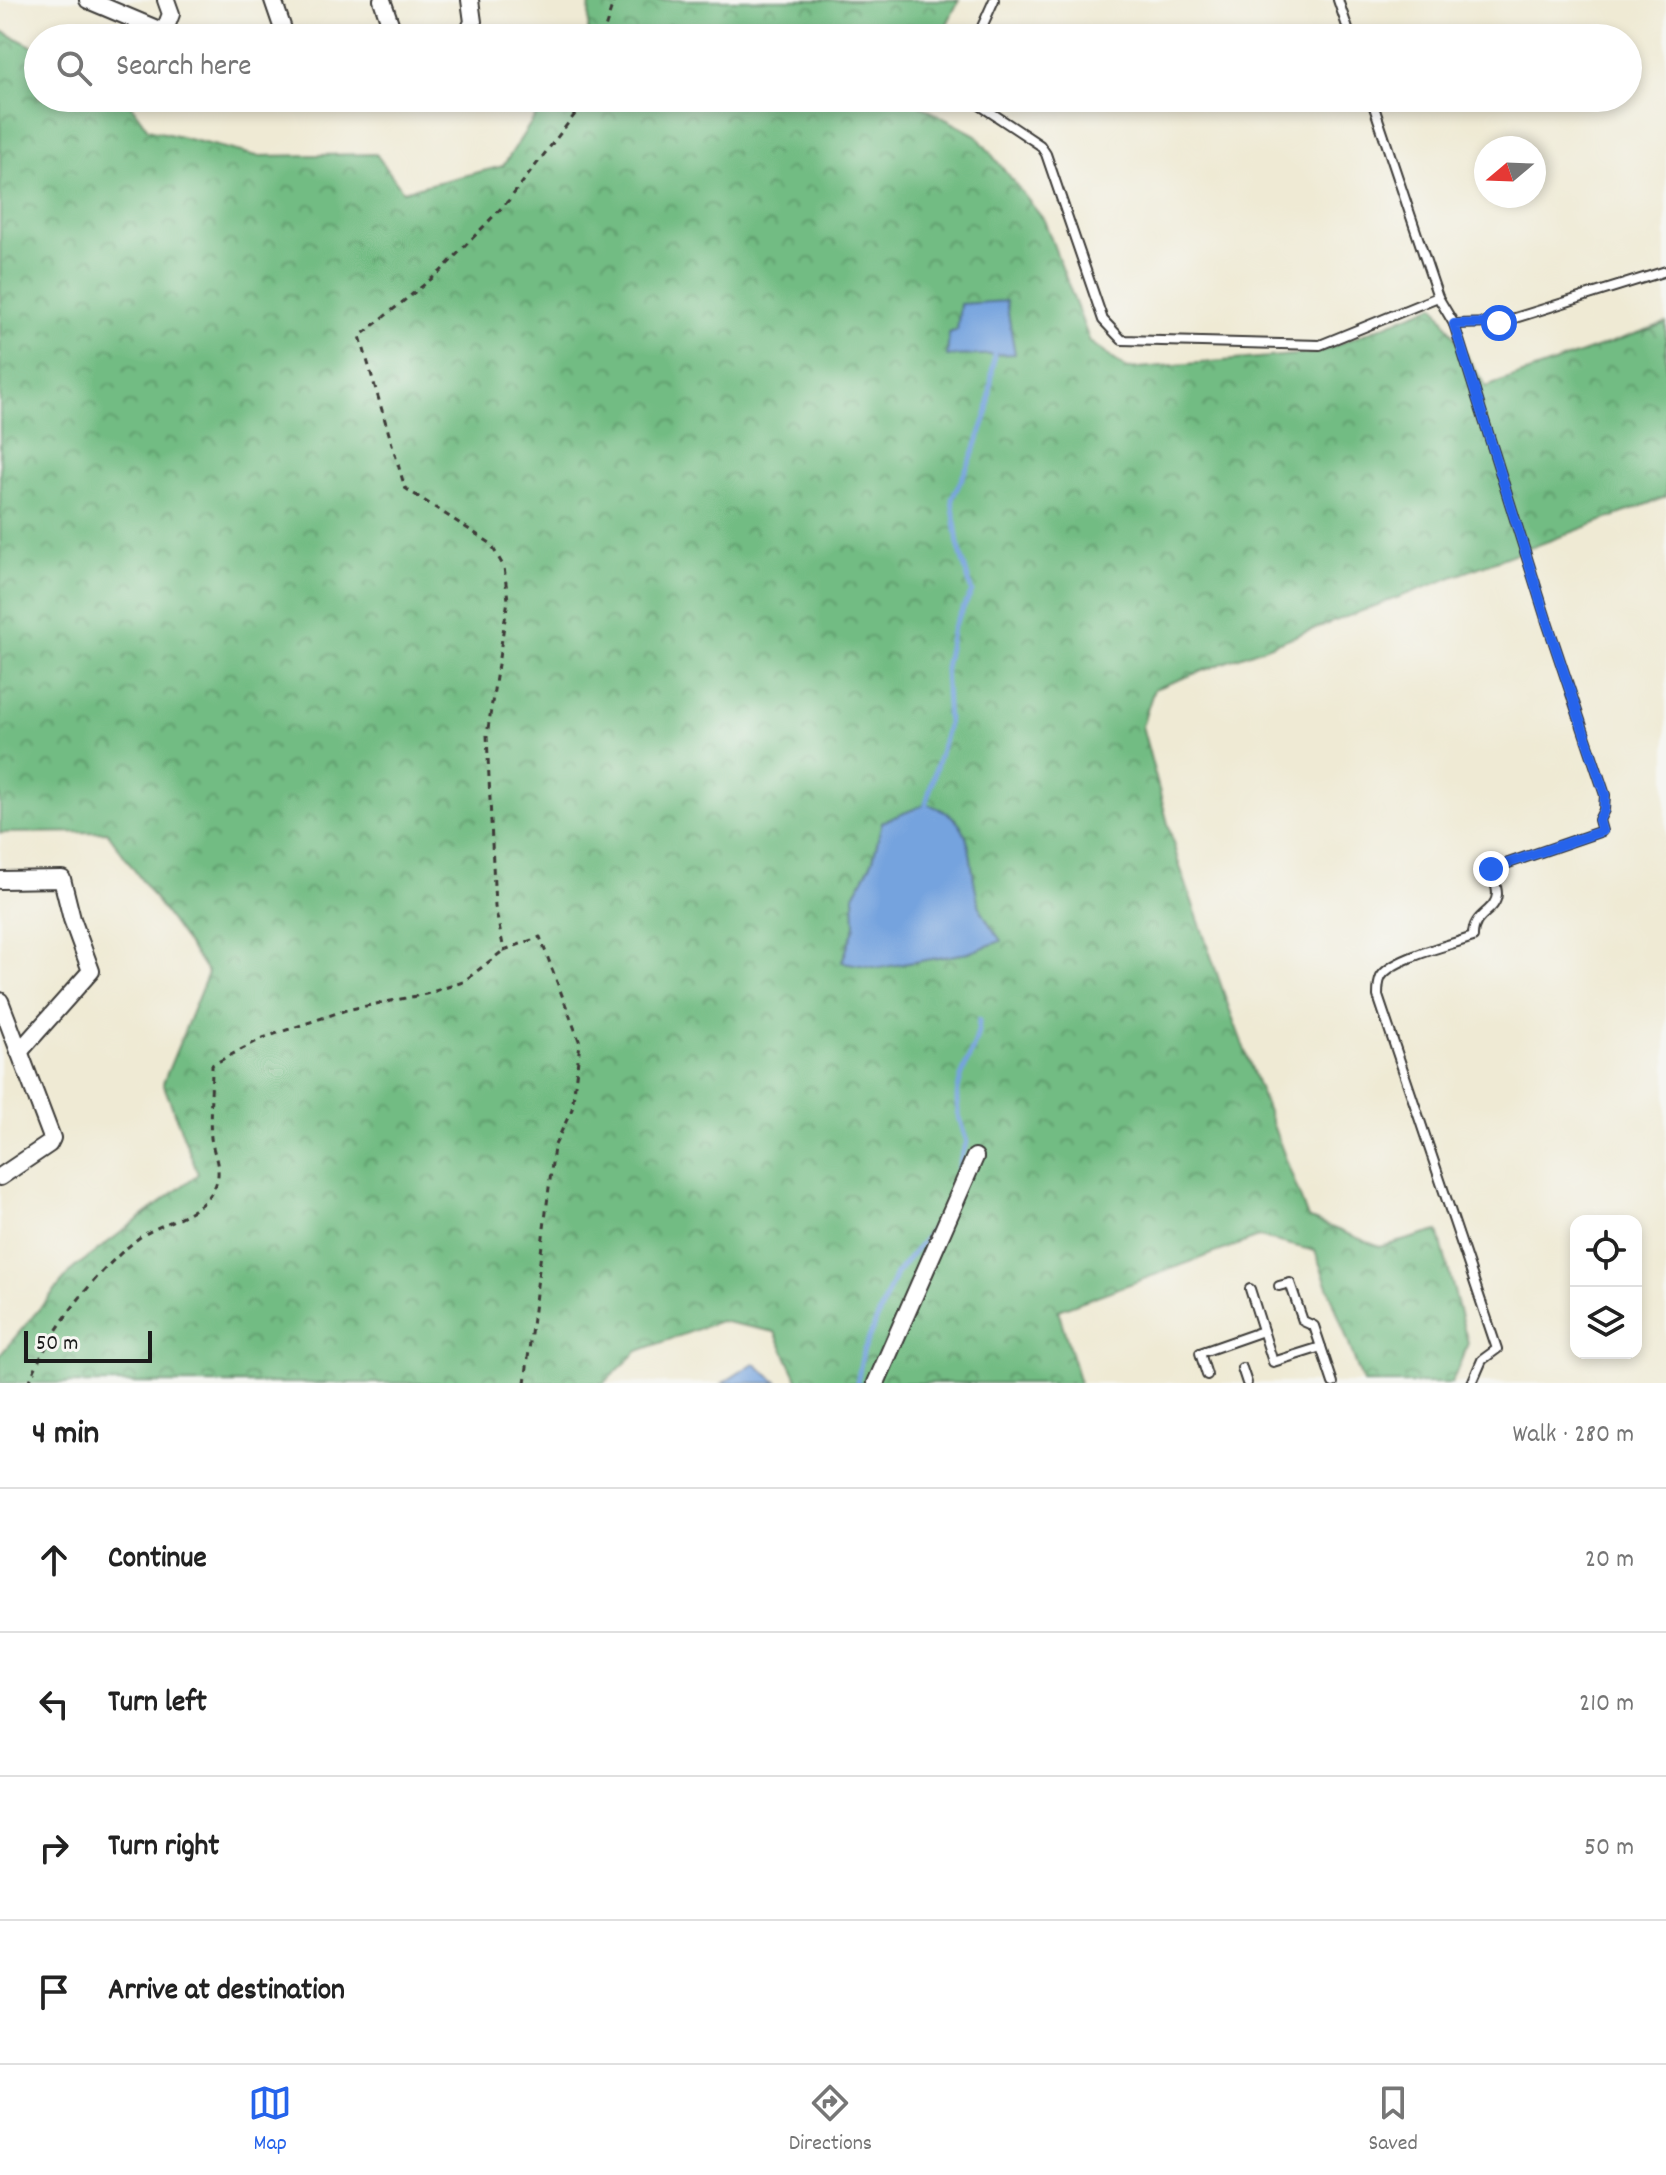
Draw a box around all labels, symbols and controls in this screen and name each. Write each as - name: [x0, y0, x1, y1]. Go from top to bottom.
- search box: [24, 24, 1642, 112]
- icon: search: [52, 46, 96, 90]
- text: Search here: [116, 47, 252, 90]
- north arrow: [1474, 136, 1546, 208]
- route start: [1481, 305, 1517, 341]
- route end: [1473, 851, 1509, 887]
- map controls: [1570, 1215, 1642, 1359]
- button: locate: [1570, 1215, 1642, 1287]
- button: layers: [1570, 1287, 1642, 1359]
- scale bar: [24, 1327, 152, 1363]
- text: 50 m: [36, 1329, 78, 1360]
- text: 4 min: [32, 1411, 99, 1460]
- text: Walk · 280 m: [1512, 1417, 1634, 1454]
- icon: ahead: [32, 1538, 76, 1582]
- text: Continue: [108, 1539, 207, 1582]
- text: 20 m: [1585, 1542, 1634, 1579]
- icon: left: [32, 1682, 76, 1726]
- text: Turn left: [108, 1683, 207, 1726]
- text: 210 m: [1579, 1686, 1634, 1723]
- icon: right: [32, 1826, 76, 1870]
- text: Turn right: [108, 1827, 219, 1870]
- text: 50 m: [1584, 1830, 1634, 1867]
- icon: arrive: [32, 1970, 76, 2014]
- text: Arrive at destination: [108, 1971, 345, 2014]
- tab: Map: [248, 2081, 292, 2160]
- tab: Directions: [789, 2081, 872, 2160]
- tab: Saved: [1369, 2081, 1418, 2160]

